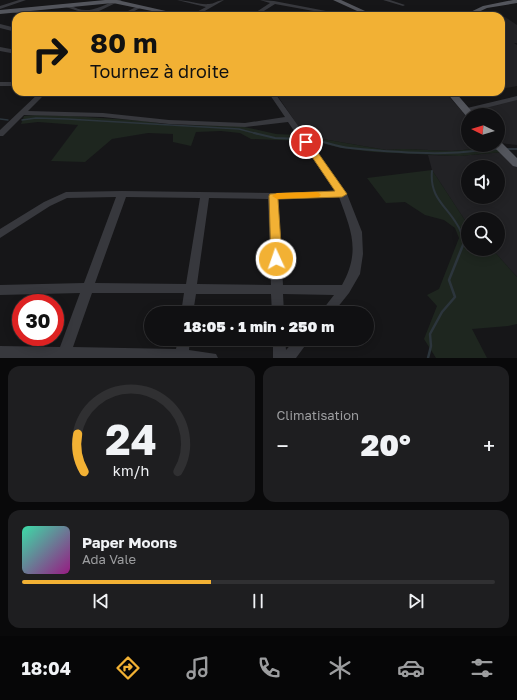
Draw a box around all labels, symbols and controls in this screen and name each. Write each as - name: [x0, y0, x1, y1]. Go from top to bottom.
- text: 80 m: [90, 26, 158, 59]
- icon: right: [24, 28, 76, 80]
- text: Tournez à droite: [90, 60, 229, 82]
- north arrow: [461, 108, 505, 152]
- map controls: [461, 108, 505, 256]
- pin: [289, 125, 323, 159]
- icon: arrive: [295, 131, 317, 153]
- button: sound: [461, 160, 505, 204]
- button: search: [461, 212, 505, 256]
- position arrow: [255, 238, 297, 280]
- speed limit sign: 30: [12, 294, 64, 346]
- text: 18:05 · 1 min · 250 m: [184, 317, 334, 335]
- text: Climatisation: [277, 407, 359, 423]
- text: 24: [106, 414, 157, 464]
- text: 20°: [361, 427, 411, 463]
- text: −: [277, 432, 289, 459]
- text: +: [483, 432, 495, 459]
- text: km/h: [113, 462, 149, 479]
- text: Paper Moons: [82, 533, 177, 551]
- text: Ada Vale: [82, 551, 136, 567]
- icon: previous: [90, 590, 112, 612]
- icon: pause: [247, 590, 269, 612]
- icon: next: [405, 590, 427, 612]
- icon: directions: [114, 654, 142, 682]
- icon: music: [184, 654, 212, 682]
- icon: phone: [255, 654, 283, 682]
- icon: climate: [326, 654, 354, 682]
- icon: car: [397, 654, 425, 682]
- icon: filters: [468, 654, 496, 682]
- text: 18:04: [21, 657, 71, 679]

